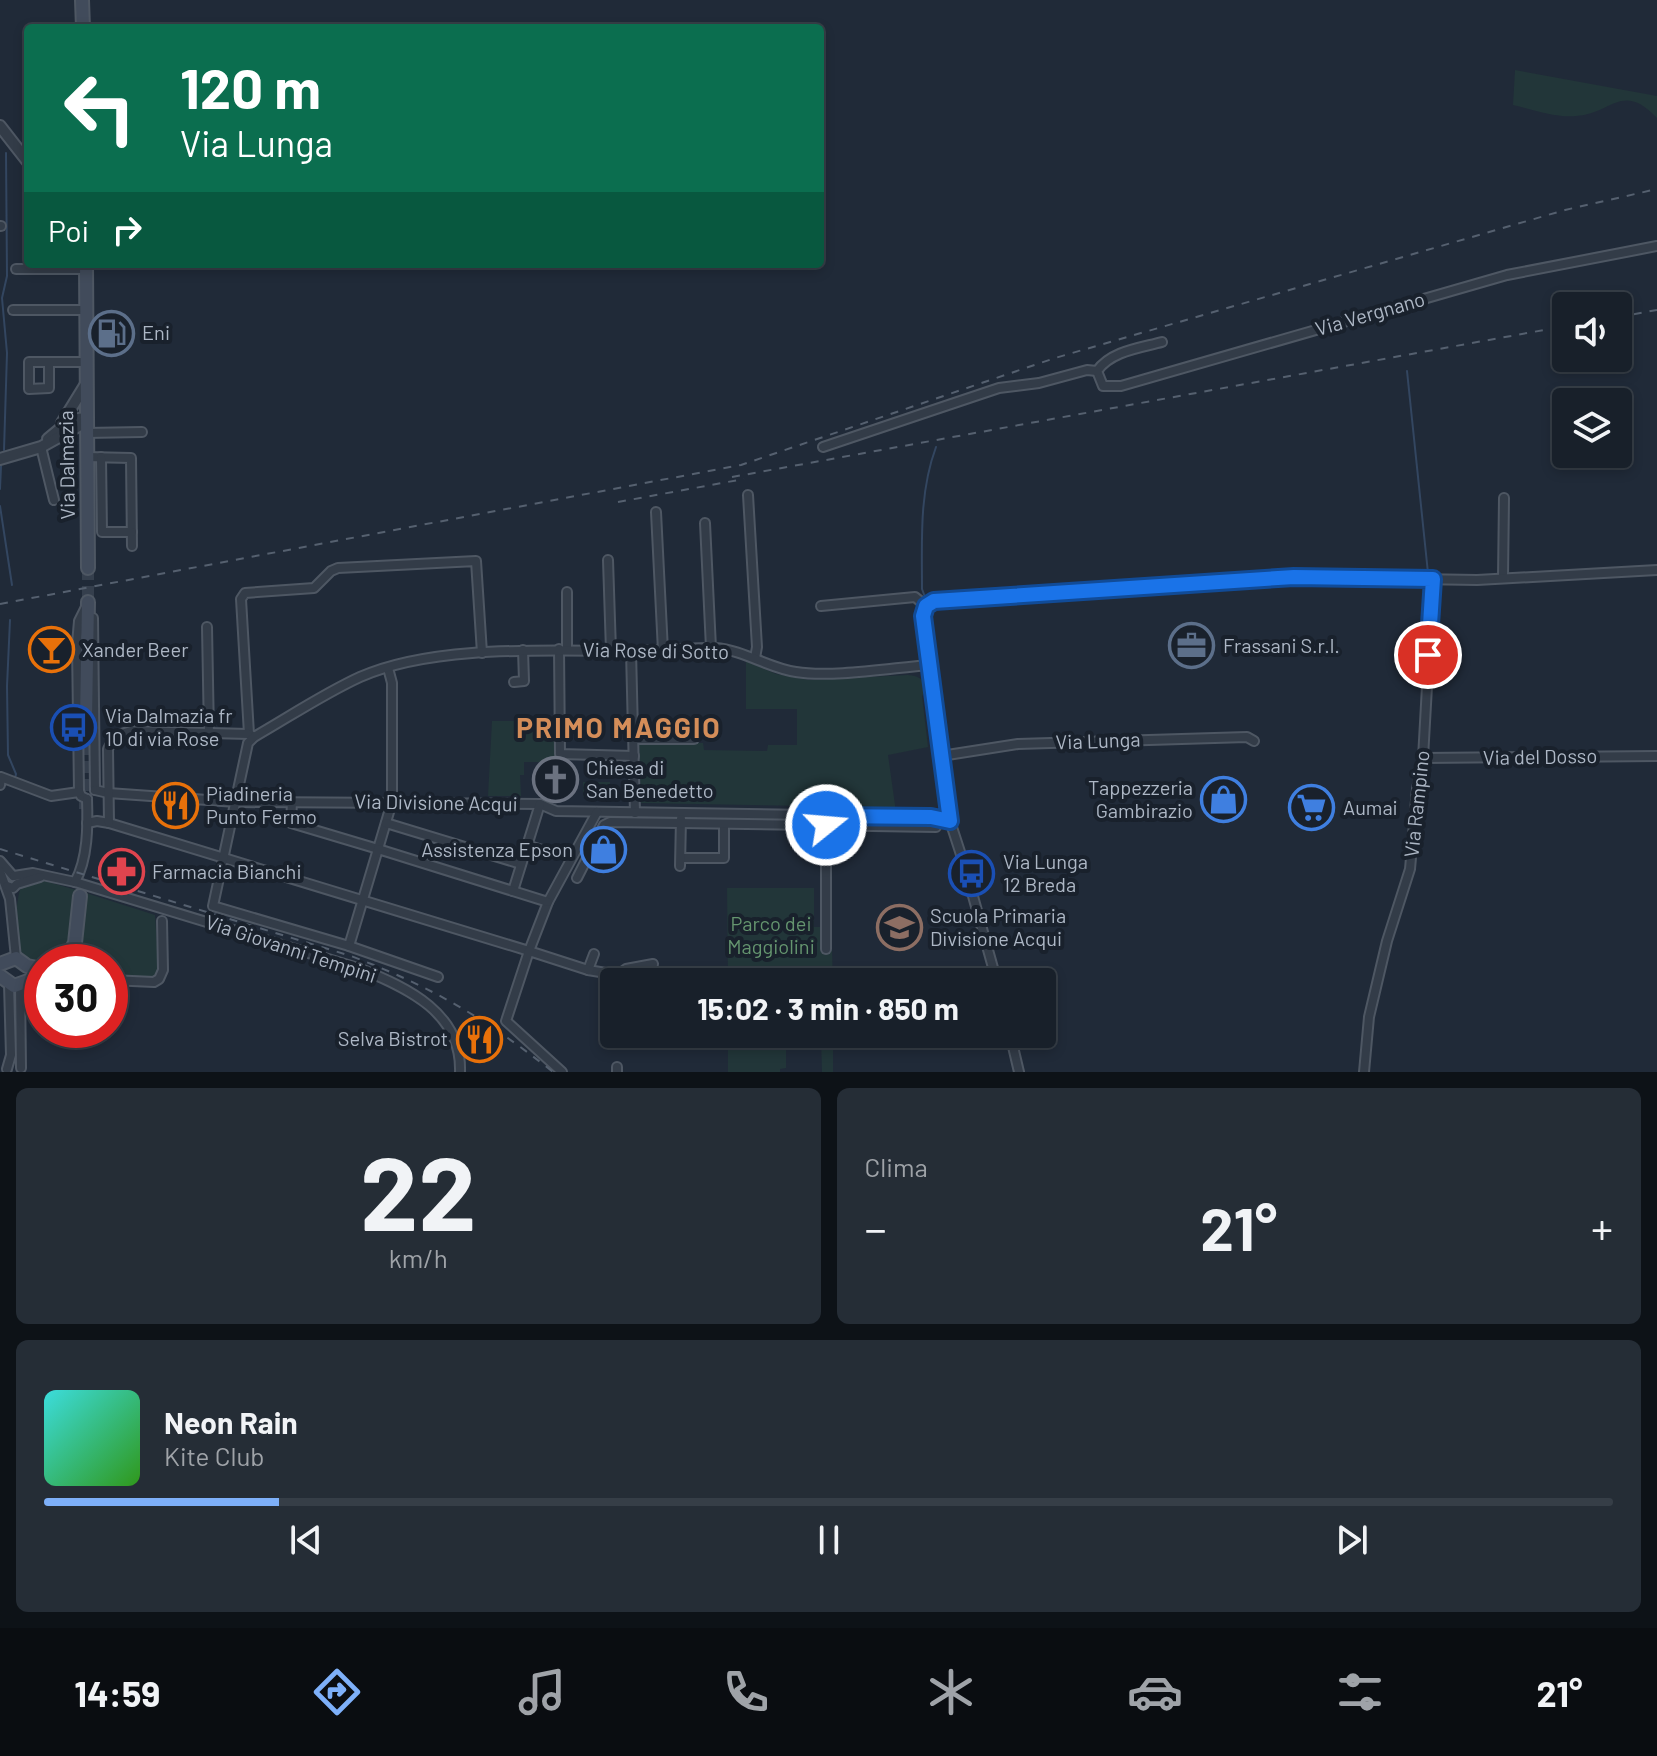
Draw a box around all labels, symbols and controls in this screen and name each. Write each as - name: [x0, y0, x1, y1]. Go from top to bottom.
- text: 120 m: [180, 53, 321, 120]
- icon: left: [48, 56, 152, 160]
- text: Via Lunga: [180, 121, 333, 164]
- icon: right: [105, 208, 149, 252]
- text: Poi: [48, 212, 89, 248]
- street label: Via Vergnano: [1312, 286, 1427, 340]
- map controls: [1552, 292, 1632, 468]
- button: sound: [1552, 292, 1632, 372]
- fuel station icon: Eni: [87, 309, 135, 357]
- place label: Eni: [142, 320, 170, 344]
- button: layers: [1552, 388, 1632, 468]
- street label: Via Dalmazia: [53, 410, 79, 520]
- pin: [1394, 621, 1462, 689]
- office icon: Frassani S.r.l.: [1168, 622, 1216, 670]
- bar icon: Xander Beer: [27, 626, 75, 674]
- place label: Frassani S.r.l.: [1223, 633, 1340, 657]
- icon: arrive: [1406, 633, 1450, 677]
- place label: Xander Beer: [82, 637, 188, 661]
- street label: Via Rose di Sotto: [583, 637, 729, 663]
- bus stop icon: Via Dalmazia fr 10 di via Rose: [50, 703, 98, 751]
- place label: Via Dalmazia fr 10 di via Rose: [105, 703, 233, 750]
- district label: PRIMO MAGGIO: [516, 710, 722, 744]
- street label: Via Lunga: [1055, 727, 1141, 753]
- street label: Via del Dosso: [1483, 743, 1597, 769]
- street label: Via Rampino: [1398, 749, 1434, 859]
- church icon: Chiesa di San Benedetto: [531, 755, 579, 803]
- place label: Chiesa di San Benedetto: [586, 755, 714, 802]
- place label: Tappezzeria Gambirazio: [1088, 775, 1193, 822]
- shop icon: Tappezzeria Gambirazio: [1200, 776, 1248, 824]
- restaurant icon: Piadineria Punto Fermo: [151, 781, 199, 829]
- place label: Piadineria Punto Fermo: [206, 781, 317, 828]
- position arrow: [784, 783, 868, 867]
- supermarket icon: Aumai: [1288, 784, 1336, 832]
- street label: Via Divisione Acqui: [354, 789, 518, 815]
- place label: Aumai: [1343, 795, 1398, 819]
- shop icon: Assistenza Epson: [580, 826, 628, 874]
- place label: Assistenza Epson: [421, 837, 573, 861]
- pharmacy icon: Farmacia Bianchi: [97, 848, 145, 896]
- place label: Via Lunga 12 Breda: [1003, 849, 1088, 896]
- bus stop icon: Via Lunga 12 Breda: [948, 850, 996, 898]
- place label: Farmacia Bianchi: [152, 859, 301, 883]
- place label: Scuola Primaria Divisione Acqui: [930, 903, 1066, 950]
- school or university icon: Scuola Primaria Divisione Acqui: [875, 904, 923, 952]
- street label: Via Giovanni Tempini: [203, 909, 380, 987]
- park label: Parco dei Maggiolini: [727, 911, 815, 958]
- speed limit sign: 30: [24, 944, 128, 1048]
- text: 15:02 · 3 min · 850 m: [697, 990, 959, 1026]
- restaurant icon: Selva Bistrot: [455, 1015, 503, 1063]
- place label: Selva Bistrot: [338, 1026, 448, 1050]
- text: 22: [360, 1127, 476, 1252]
- text: Clima: [865, 1151, 928, 1182]
- text: 21°: [1200, 1191, 1277, 1263]
- text: −: [865, 1201, 887, 1254]
- text: +: [1591, 1201, 1613, 1254]
- text: km/h: [389, 1242, 448, 1273]
- text: Neon Rain: [164, 1404, 298, 1440]
- text: Kite Club: [164, 1440, 265, 1471]
- icon: previous: [284, 1518, 328, 1562]
- icon: pause: [807, 1518, 851, 1562]
- icon: next: [1330, 1518, 1374, 1562]
- icon: directions: [309, 1664, 365, 1720]
- icon: music: [514, 1664, 570, 1720]
- icon: phone: [718, 1664, 774, 1720]
- icon: climate: [923, 1664, 979, 1720]
- icon: car: [1127, 1664, 1183, 1720]
- icon: filters: [1332, 1664, 1388, 1720]
- text: 14:59: [74, 1671, 160, 1714]
- text: 21°: [1536, 1671, 1583, 1714]

